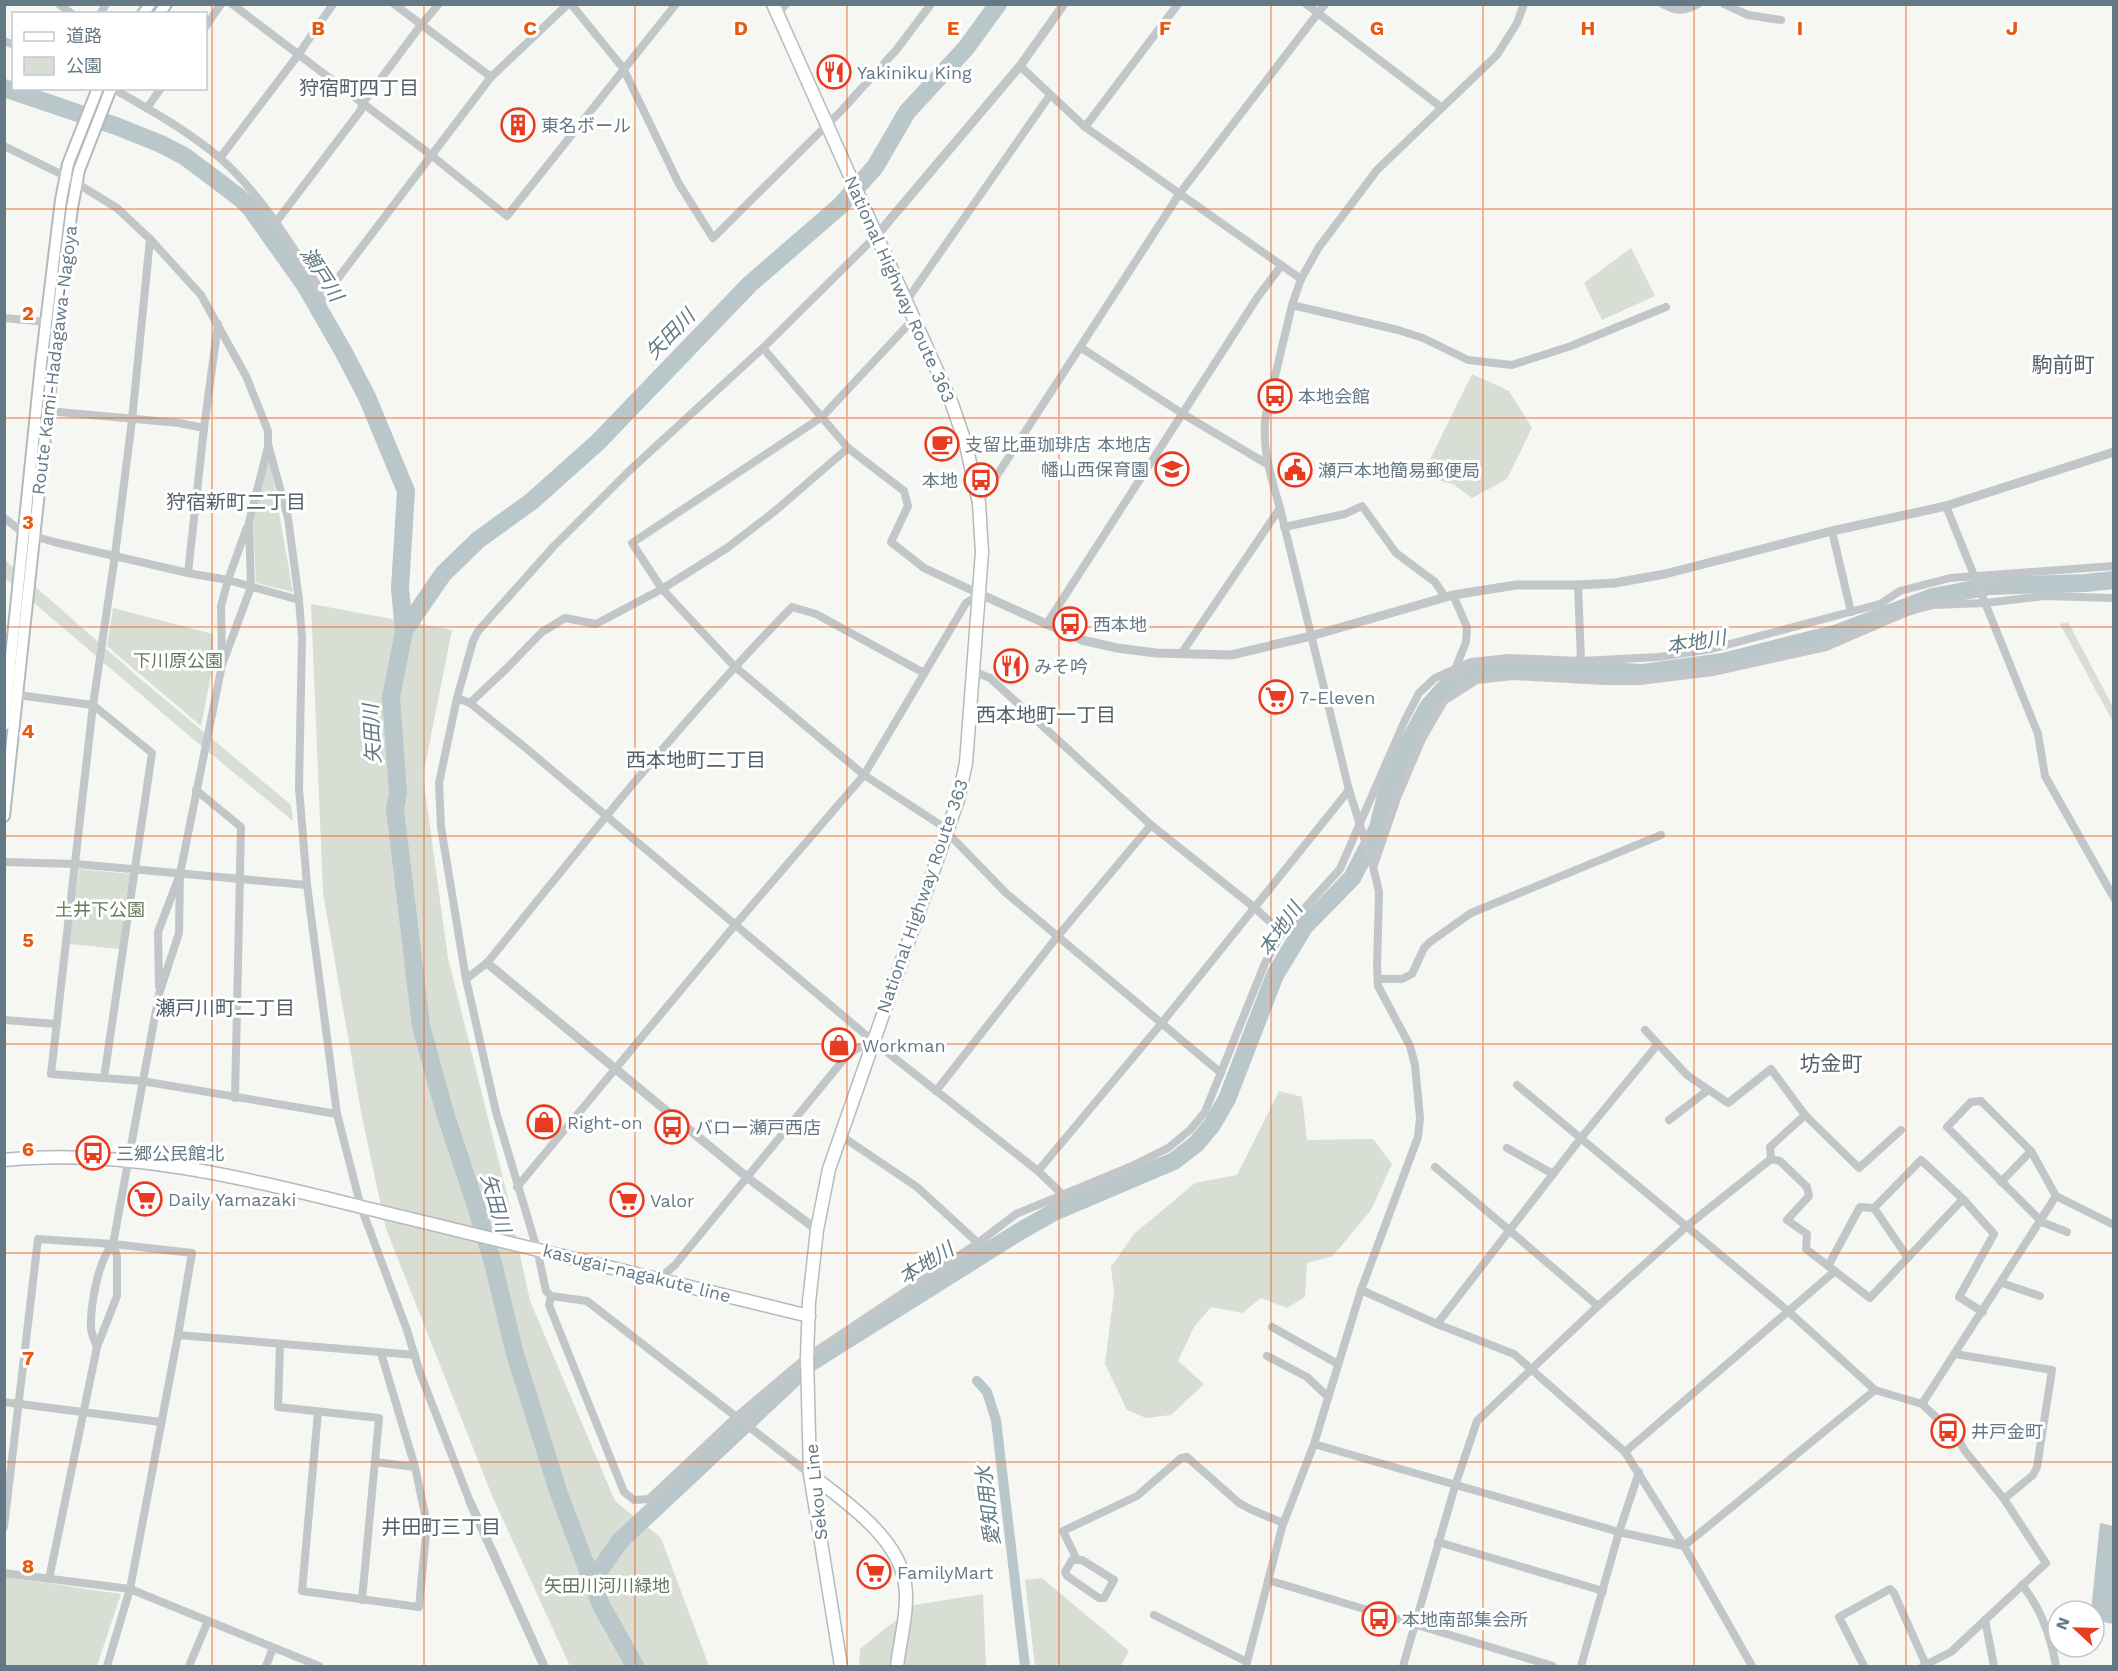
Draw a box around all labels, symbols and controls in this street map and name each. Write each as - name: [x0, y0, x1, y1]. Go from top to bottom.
- legend: [12, 12, 207, 90]
- text: B: [311, 16, 325, 40]
- text: C: [523, 16, 537, 40]
- text: D: [734, 16, 748, 40]
- text: E: [947, 16, 959, 40]
- text: F: [1159, 16, 1171, 40]
- text: G: [1370, 16, 1384, 40]
- text: H: [1581, 16, 1595, 40]
- text: I: [1797, 16, 1803, 40]
- text: J: [2006, 16, 2018, 40]
- text: 道路: [66, 25, 102, 46]
- restaurant icon: Yakiniku King: [816, 54, 852, 90]
- text: 公園: [66, 55, 102, 76]
- place label: Yakiniku King: [857, 62, 972, 83]
- district label: 狩宿町四丁目: [299, 76, 419, 100]
- building icon: 東名ボール: [500, 107, 536, 143]
- place label: 東名ボール: [541, 115, 631, 136]
- street label: National Highway Route 363: [840, 172, 960, 406]
- street label: Route Kami-Hadagawa-Nagoya: [27, 224, 81, 496]
- water label: 瀬戸川: [296, 242, 349, 307]
- text: 2: [22, 301, 34, 325]
- water label: 矢田川: [641, 303, 701, 364]
- district label: 駒前町: [2032, 352, 2095, 377]
- bus stop icon: 本地会館: [1257, 378, 1293, 414]
- place label: 本地会館: [1298, 386, 1370, 407]
- cafe icon: 支留比亜珈琲店 本地店: [924, 426, 960, 462]
- place label: 支留比亜珈琲店 本地店: [965, 434, 1151, 455]
- school or university icon: 幡山西保育園: [1154, 451, 1190, 487]
- public building icon: 瀬戸本地簡易郵便局: [1277, 452, 1313, 488]
- place label: 幡山西保育園: [1041, 459, 1149, 480]
- place label: 瀬戸本地簡易郵便局: [1318, 460, 1480, 481]
- bus stop icon: 本地: [963, 462, 999, 498]
- place label: 本地: [922, 470, 958, 491]
- district label: 狩宿新町二丁目: [166, 490, 306, 514]
- text: 3: [22, 510, 34, 534]
- bus stop icon: 西本地: [1052, 606, 1088, 642]
- place label: 西本地: [1093, 614, 1147, 635]
- water label: 本地川: [1664, 625, 1729, 659]
- restaurant icon: みそ吟: [993, 648, 1029, 684]
- park label: 下川原公園: [133, 650, 223, 671]
- place label: みそ吟: [1034, 656, 1088, 677]
- supermarket icon: 7-Eleven: [1258, 679, 1294, 715]
- place label: 7-Eleven: [1299, 687, 1375, 708]
- water label: 矢田川: [358, 701, 386, 765]
- district label: 西本地町一丁目: [976, 703, 1116, 727]
- text: 4: [22, 719, 35, 743]
- district label: 西本地町二丁目: [626, 748, 766, 772]
- street label: National Highway Route 363: [872, 776, 972, 1016]
- water label: 本地川: [1253, 896, 1308, 960]
- park label: 土井下公園: [55, 899, 145, 920]
- text: 5: [22, 928, 34, 952]
- district label: 瀬戸川町二丁目: [155, 996, 295, 1020]
- shop icon: Workman: [821, 1027, 857, 1063]
- place label: Workman: [862, 1035, 946, 1056]
- district label: 坊金町: [1800, 1051, 1863, 1076]
- shop icon: Right-on: [526, 1104, 562, 1140]
- bus stop icon: バロー瀬戸西店: [654, 1109, 690, 1145]
- place label: Right-on: [567, 1112, 643, 1133]
- place label: バロー瀬戸西店: [695, 1117, 821, 1138]
- bus stop icon: 三郷公民館北: [75, 1135, 111, 1171]
- text: 6: [22, 1137, 34, 1161]
- place label: 三郷公民館北: [116, 1143, 224, 1164]
- water label: 矢田川: [476, 1171, 516, 1237]
- supermarket icon: Daily Yamazaki: [127, 1181, 163, 1217]
- supermarket icon: Valor: [609, 1182, 645, 1218]
- place label: Daily Yamazaki: [168, 1189, 296, 1210]
- place label: Valor: [650, 1190, 694, 1211]
- water label: 本地川: [894, 1236, 959, 1289]
- street label: kasugai-nagakute line: [541, 1239, 733, 1307]
- text: 7: [22, 1346, 34, 1370]
- bus stop icon: 井戸金町: [1930, 1413, 1966, 1449]
- place label: 井戸金町: [1971, 1421, 2043, 1442]
- street label: Sekou Line: [800, 1443, 832, 1541]
- water label: 愛知用水: [971, 1463, 1005, 1547]
- district label: 井田町三丁目: [381, 1515, 501, 1539]
- text: 8: [22, 1554, 34, 1578]
- supermarket icon: FamilyMart: [856, 1554, 892, 1590]
- place label: FamilyMart: [897, 1562, 994, 1583]
- park label: 矢田川河川緑地: [544, 1575, 670, 1596]
- north arrow: [2046, 1599, 2106, 1659]
- bus stop icon: 本地南部集会所: [1361, 1601, 1397, 1637]
- place label: 本地南部集会所: [1402, 1609, 1528, 1630]
- text: N: [2052, 1615, 2074, 1633]

